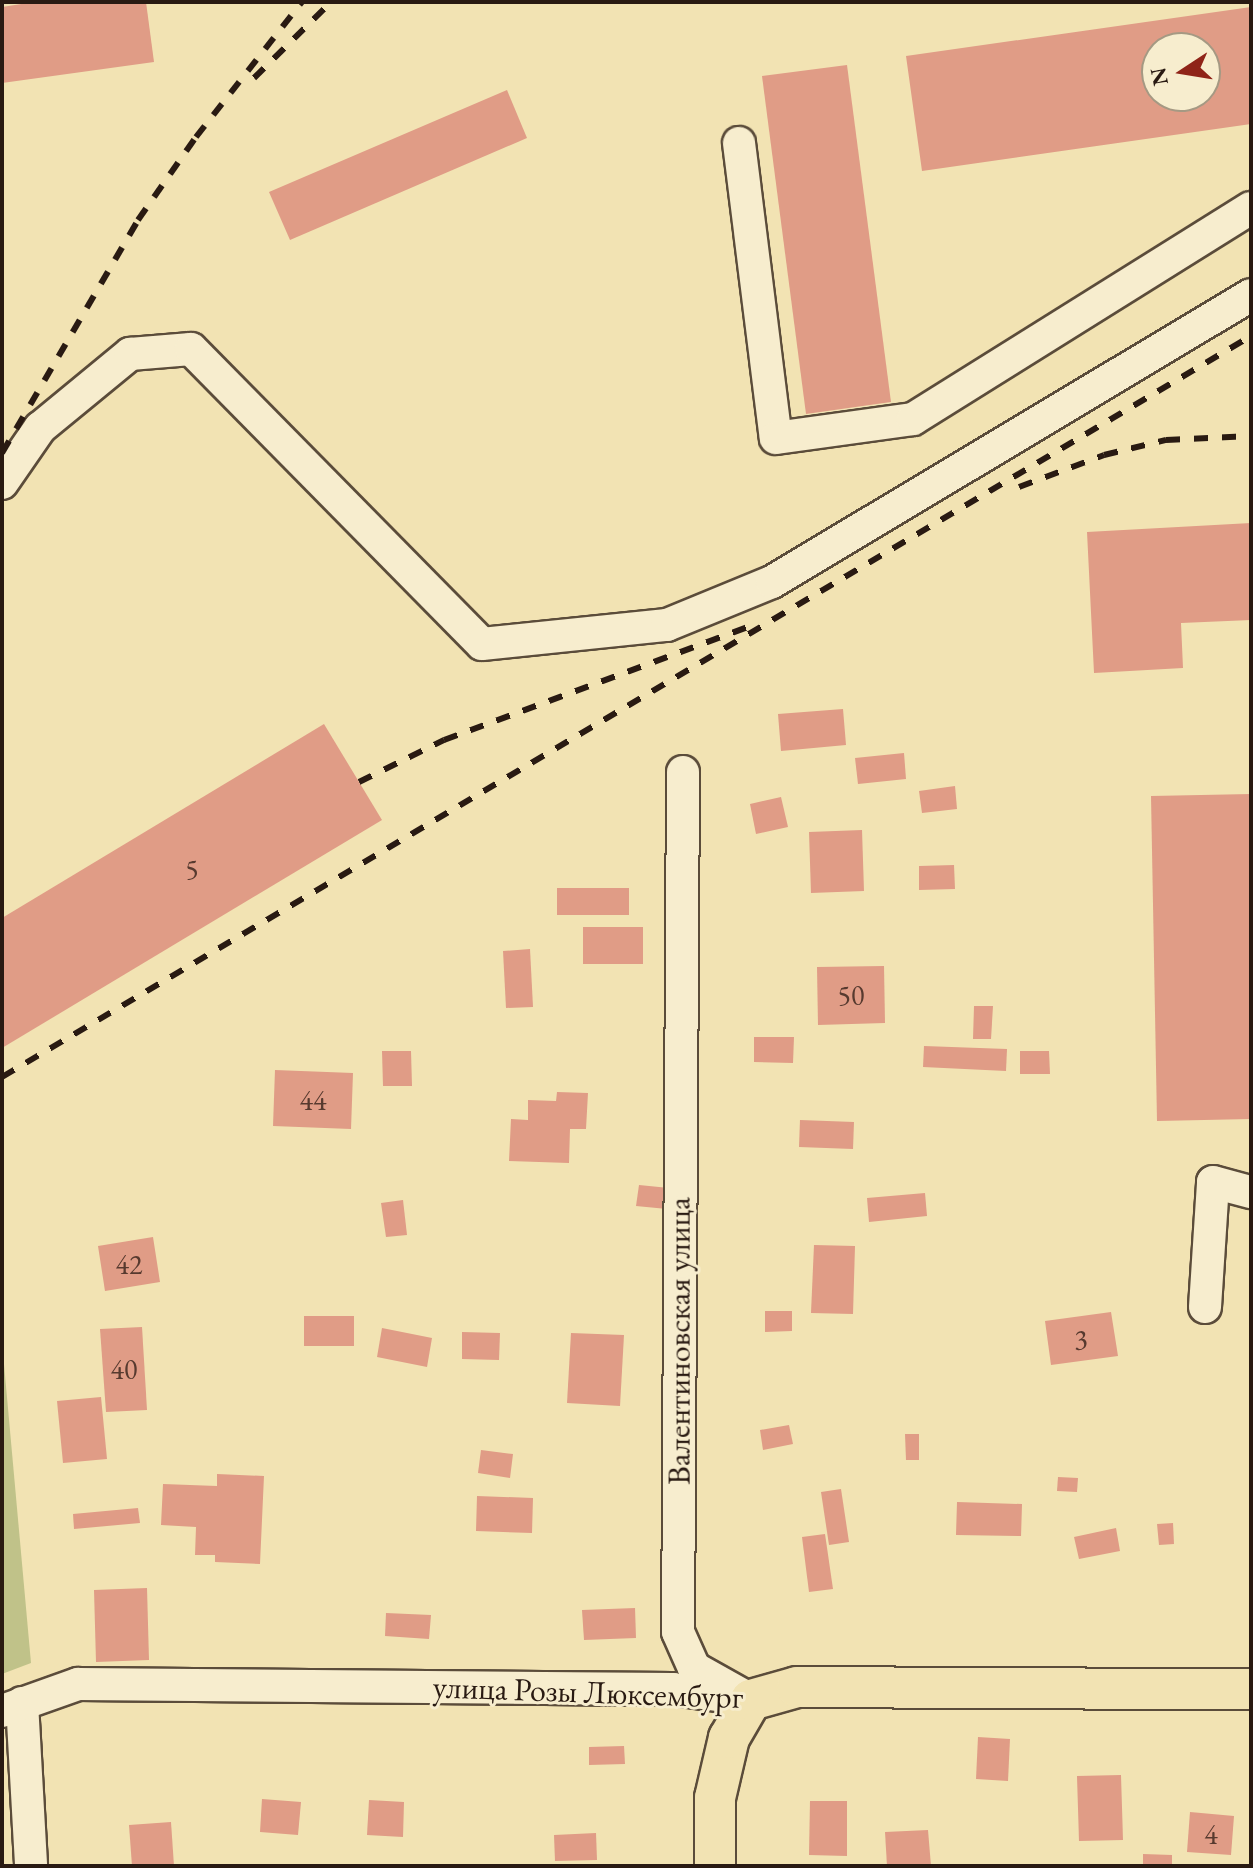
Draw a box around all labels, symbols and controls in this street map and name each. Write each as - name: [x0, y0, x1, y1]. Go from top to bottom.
- north arrow: [1141, 32, 1221, 112]
- text: N: [1143, 65, 1175, 88]
- house number: 5: [185, 852, 199, 886]
- house number: 50: [838, 978, 864, 1012]
- house number: 44: [300, 1083, 326, 1117]
- street label: Валентиновская улица: [660, 1197, 698, 1485]
- house number: 42: [116, 1247, 142, 1281]
- house number: 3: [1074, 1322, 1088, 1356]
- house number: 40: [111, 1352, 137, 1386]
- street label: улица Розы Люксембург: [432, 1667, 744, 1717]
- house number: 4: [1204, 1817, 1218, 1851]

